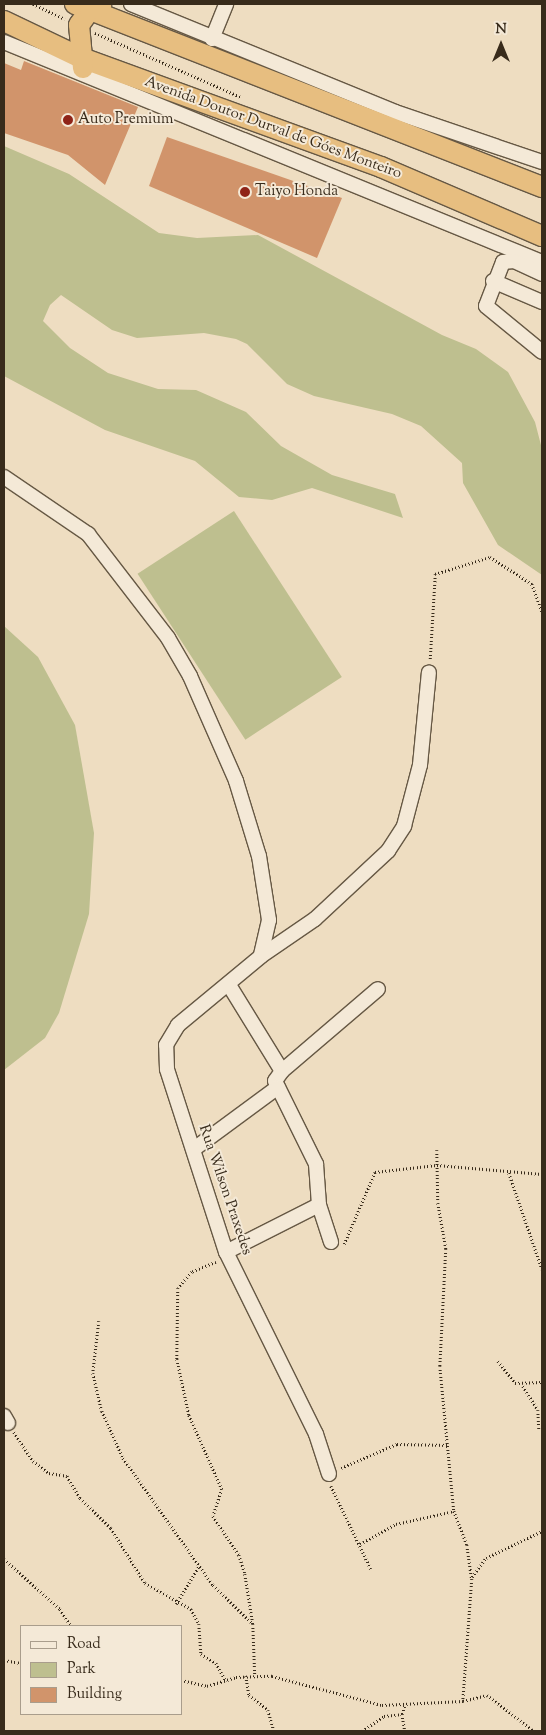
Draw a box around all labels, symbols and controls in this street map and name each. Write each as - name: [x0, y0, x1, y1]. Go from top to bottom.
- north arrow: [476, 20, 526, 70]
- text: N: [495, 20, 507, 40]
- street label: Avenida Doutor Durval de Góes Monteiro: [142, 73, 404, 183]
- place label: Auto Premium: [78, 111, 173, 129]
- marker: Auto Premium: [62, 114, 74, 126]
- place label: Taiyo Honda: [255, 183, 338, 201]
- marker: Taiyo Honda: [239, 186, 251, 198]
- street label: Rua Wilson Praxedes: [194, 1123, 256, 1257]
- legend: [20, 1625, 182, 1715]
- text: Road: [67, 1634, 101, 1655]
- text: Park: [67, 1659, 96, 1680]
- text: Building: [67, 1684, 122, 1705]

